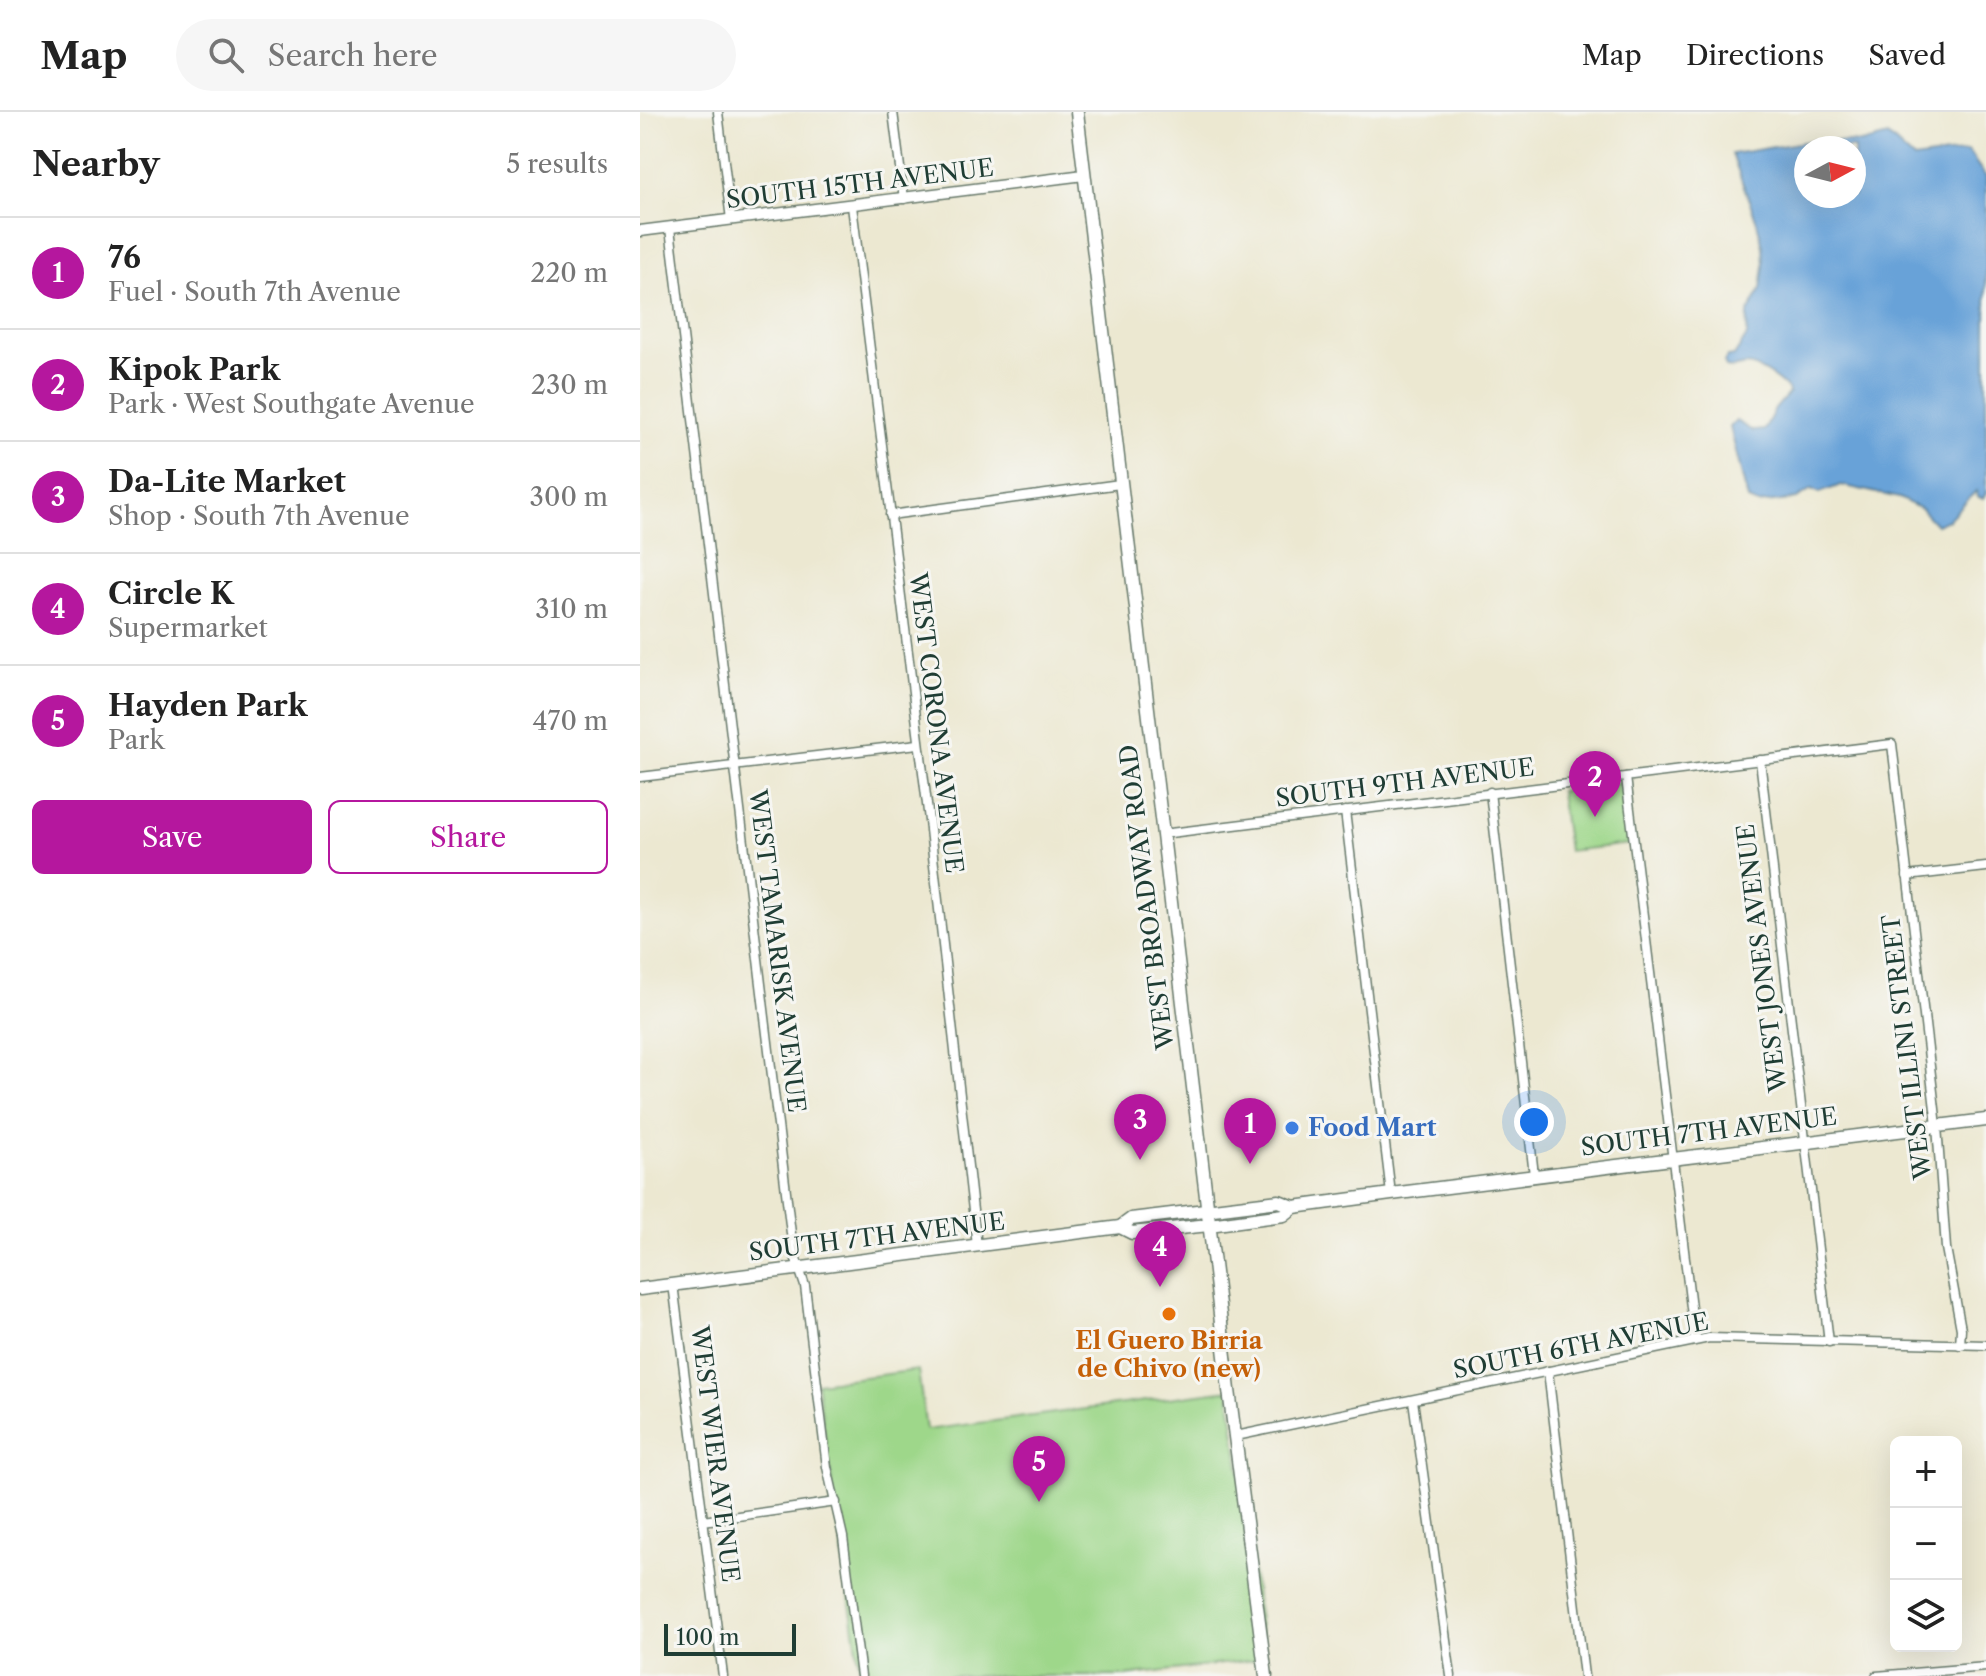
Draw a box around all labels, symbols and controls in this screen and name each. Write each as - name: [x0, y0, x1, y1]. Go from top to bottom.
- search box: [176, 19, 736, 91]
- text: Map: [40, 32, 128, 79]
- icon: search: [204, 33, 248, 77]
- text: Search here: [268, 37, 438, 74]
- text: Map: [1582, 38, 1642, 72]
- text: Directions: [1686, 38, 1824, 72]
- text: Saved: [1868, 38, 1946, 72]
- north arrow: [1794, 136, 1866, 208]
- text: Nearby: [32, 143, 160, 185]
- text: 5 results: [506, 148, 608, 180]
- street label: SOUTH 15TH AVENUE: [725, 153, 995, 214]
- text: 76: [108, 239, 141, 276]
- text: 1: [52, 257, 64, 289]
- text: 220 m: [530, 257, 608, 289]
- text: Fuel · South 7th Avenue: [108, 276, 401, 308]
- text: Kipok Park: [108, 351, 280, 388]
- text: 2: [50, 369, 66, 401]
- text: 230 m: [531, 369, 608, 401]
- text: Park · West Southgate Avenue: [108, 388, 475, 420]
- text: Da-Lite Market: [108, 463, 346, 500]
- text: 3: [51, 481, 65, 513]
- text: 300 m: [530, 481, 608, 513]
- text: Shop · South 7th Avenue: [108, 500, 409, 532]
- street label: WEST CORONA AVENUE: [904, 570, 969, 875]
- text: Circle K: [108, 575, 234, 612]
- text: 4: [50, 593, 66, 625]
- text: 310 m: [535, 593, 608, 625]
- text: Supermarket: [108, 612, 268, 644]
- text: Hayden Park: [108, 687, 307, 724]
- text: 5: [51, 705, 65, 737]
- text: 470 m: [533, 705, 608, 737]
- text: Park: [108, 724, 165, 756]
- street label: WEST BROADWAY ROAD: [1113, 743, 1180, 1052]
- pin: 2: [1569, 751, 1621, 817]
- street label: SOUTH 9TH AVENUE: [1274, 752, 1536, 813]
- street label: WEST TAMARISK AVENUE: [743, 787, 812, 1114]
- button: Save: [32, 800, 312, 874]
- button: Share: [328, 800, 608, 874]
- street label: WEST JONES AVENUE: [1731, 822, 1792, 1095]
- street label: WEST ILLINI STREET: [1876, 913, 1937, 1182]
- pin: 3: [1114, 1094, 1166, 1160]
- pin: 1: [1224, 1098, 1276, 1164]
- street label: SOUTH 7TH AVENUE: [1579, 1101, 1839, 1162]
- your location: [1514, 1102, 1554, 1142]
- place label: Food Mart: [1308, 1113, 1437, 1142]
- marker: Food Mart: [1283, 1119, 1301, 1137]
- street label: SOUTH 7TH AVENUE: [747, 1206, 1007, 1267]
- pin: 4: [1134, 1221, 1186, 1287]
- marker: El Guero Birria de Chivo (new): [1160, 1305, 1178, 1323]
- street label: SOUTH 6TH AVENUE: [1451, 1307, 1711, 1385]
- street label: WEST WIER AVENUE: [685, 1323, 746, 1584]
- place label: El Guero Birria de Chivo (new): [1075, 1326, 1264, 1383]
- pin: 5: [1013, 1436, 1065, 1502]
- map controls: [1890, 1436, 1962, 1652]
- button: +: [1890, 1436, 1962, 1508]
- button: −: [1890, 1508, 1962, 1580]
- button: layers: [1890, 1580, 1962, 1652]
- scale bar: [664, 1620, 796, 1656]
- text: 100 m: [676, 1624, 739, 1651]

